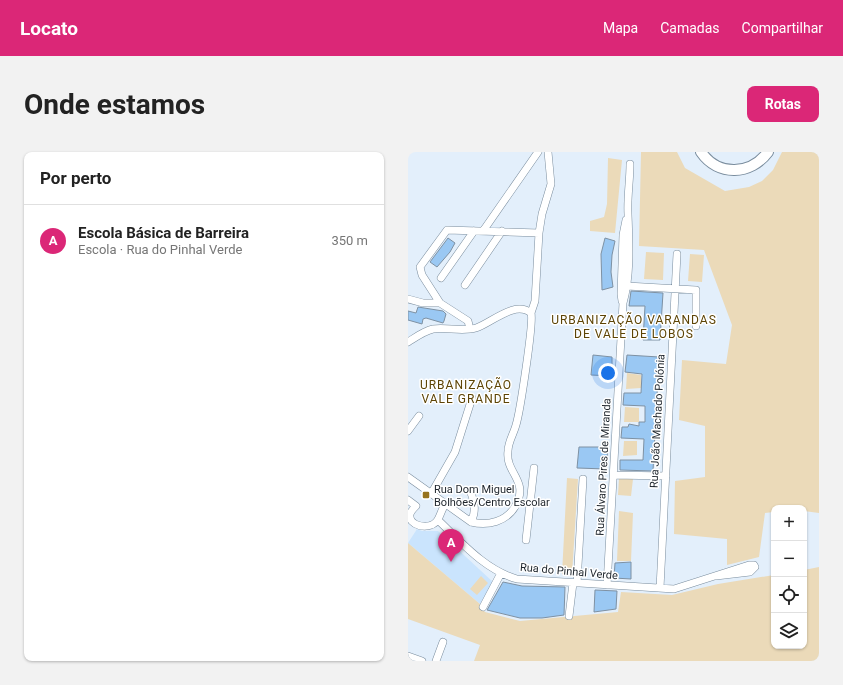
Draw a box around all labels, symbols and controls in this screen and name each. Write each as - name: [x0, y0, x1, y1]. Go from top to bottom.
- text: Locato: [20, 17, 78, 40]
- text: Mapa: [603, 20, 638, 36]
- text: Camadas: [660, 20, 720, 36]
- text: Compartilhar: [742, 20, 823, 36]
- button: Rotas: [747, 86, 819, 122]
- text: Onde estamos: [24, 88, 205, 121]
- text: Por perto: [40, 168, 111, 188]
- text: Escola Básica de Barreira: [78, 224, 249, 242]
- text: A: [49, 233, 57, 248]
- text: 350 m: [331, 233, 368, 248]
- text: Escola · Rua do Pinhal Verde: [78, 242, 242, 257]
- district label: URBANIZAÇÃO VARANDAS DE VALE DE LOBOS: [551, 311, 717, 341]
- street label: Rua João Machado Polónia: [647, 354, 668, 488]
- your location: [598, 363, 618, 383]
- district label: URBANIZAÇÃO VALE GRANDE: [420, 376, 512, 406]
- street label: Rua Álvaro Pires de Miranda: [593, 398, 614, 536]
- place label: Rua Dom Miguel Bolhões/Centro Escolar: [434, 483, 550, 509]
- marker: Rua Dom Miguel Bolhões/Centro Escolar: [421, 490, 431, 500]
- map controls: [771, 505, 807, 649]
- button: +: [771, 505, 807, 541]
- pin: A: [438, 529, 464, 562]
- button: −: [771, 541, 807, 577]
- street label: Rua do Pinhal Verde: [519, 561, 619, 582]
- button: locate: [771, 577, 807, 613]
- button: layers: [771, 613, 807, 649]

